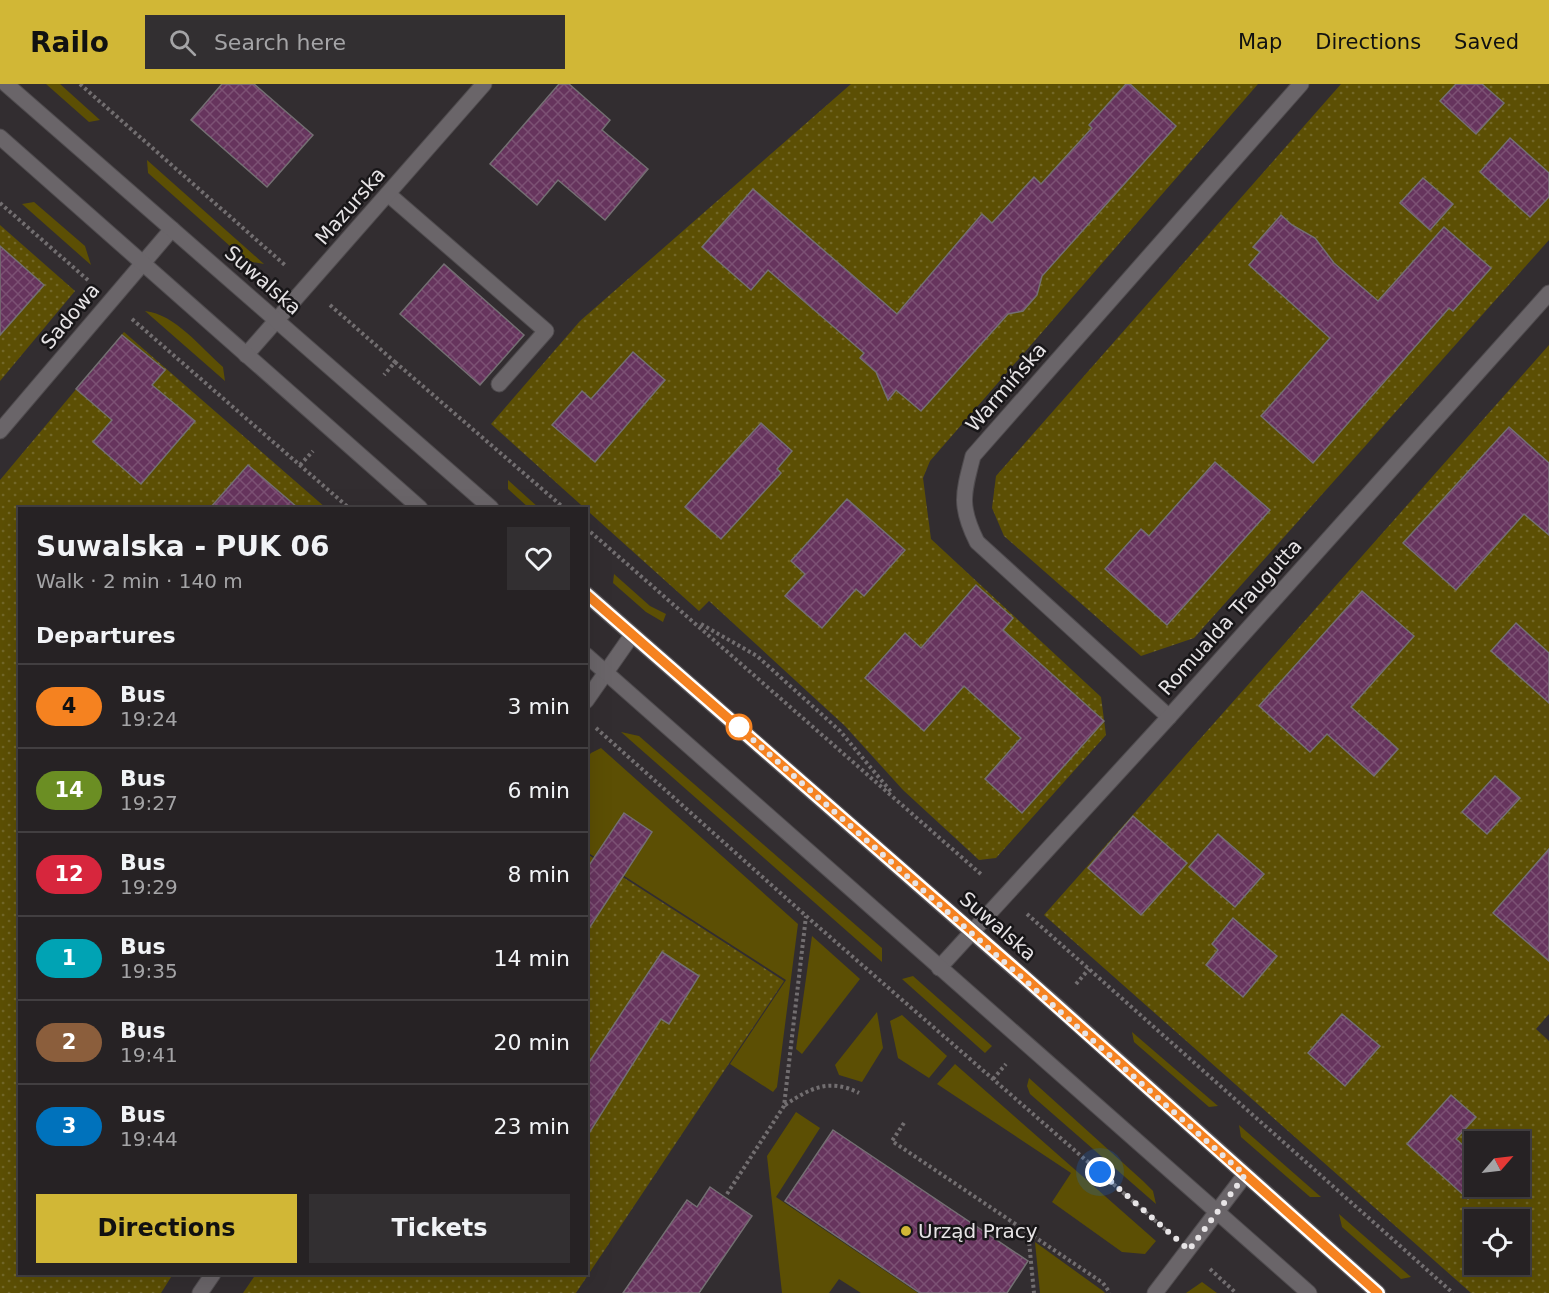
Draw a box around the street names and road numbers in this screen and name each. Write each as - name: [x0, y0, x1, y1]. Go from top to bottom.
- street label: Mazurska: [310, 162, 390, 250]
- street label: Suwalska: [220, 240, 306, 320]
- street label: Sadowa: [36, 278, 104, 354]
- street label: Warmińska: [961, 338, 1051, 436]
- street label: Romualda Traugutta: [1153, 534, 1307, 700]
- street label: Suwalska: [955, 886, 1041, 966]

